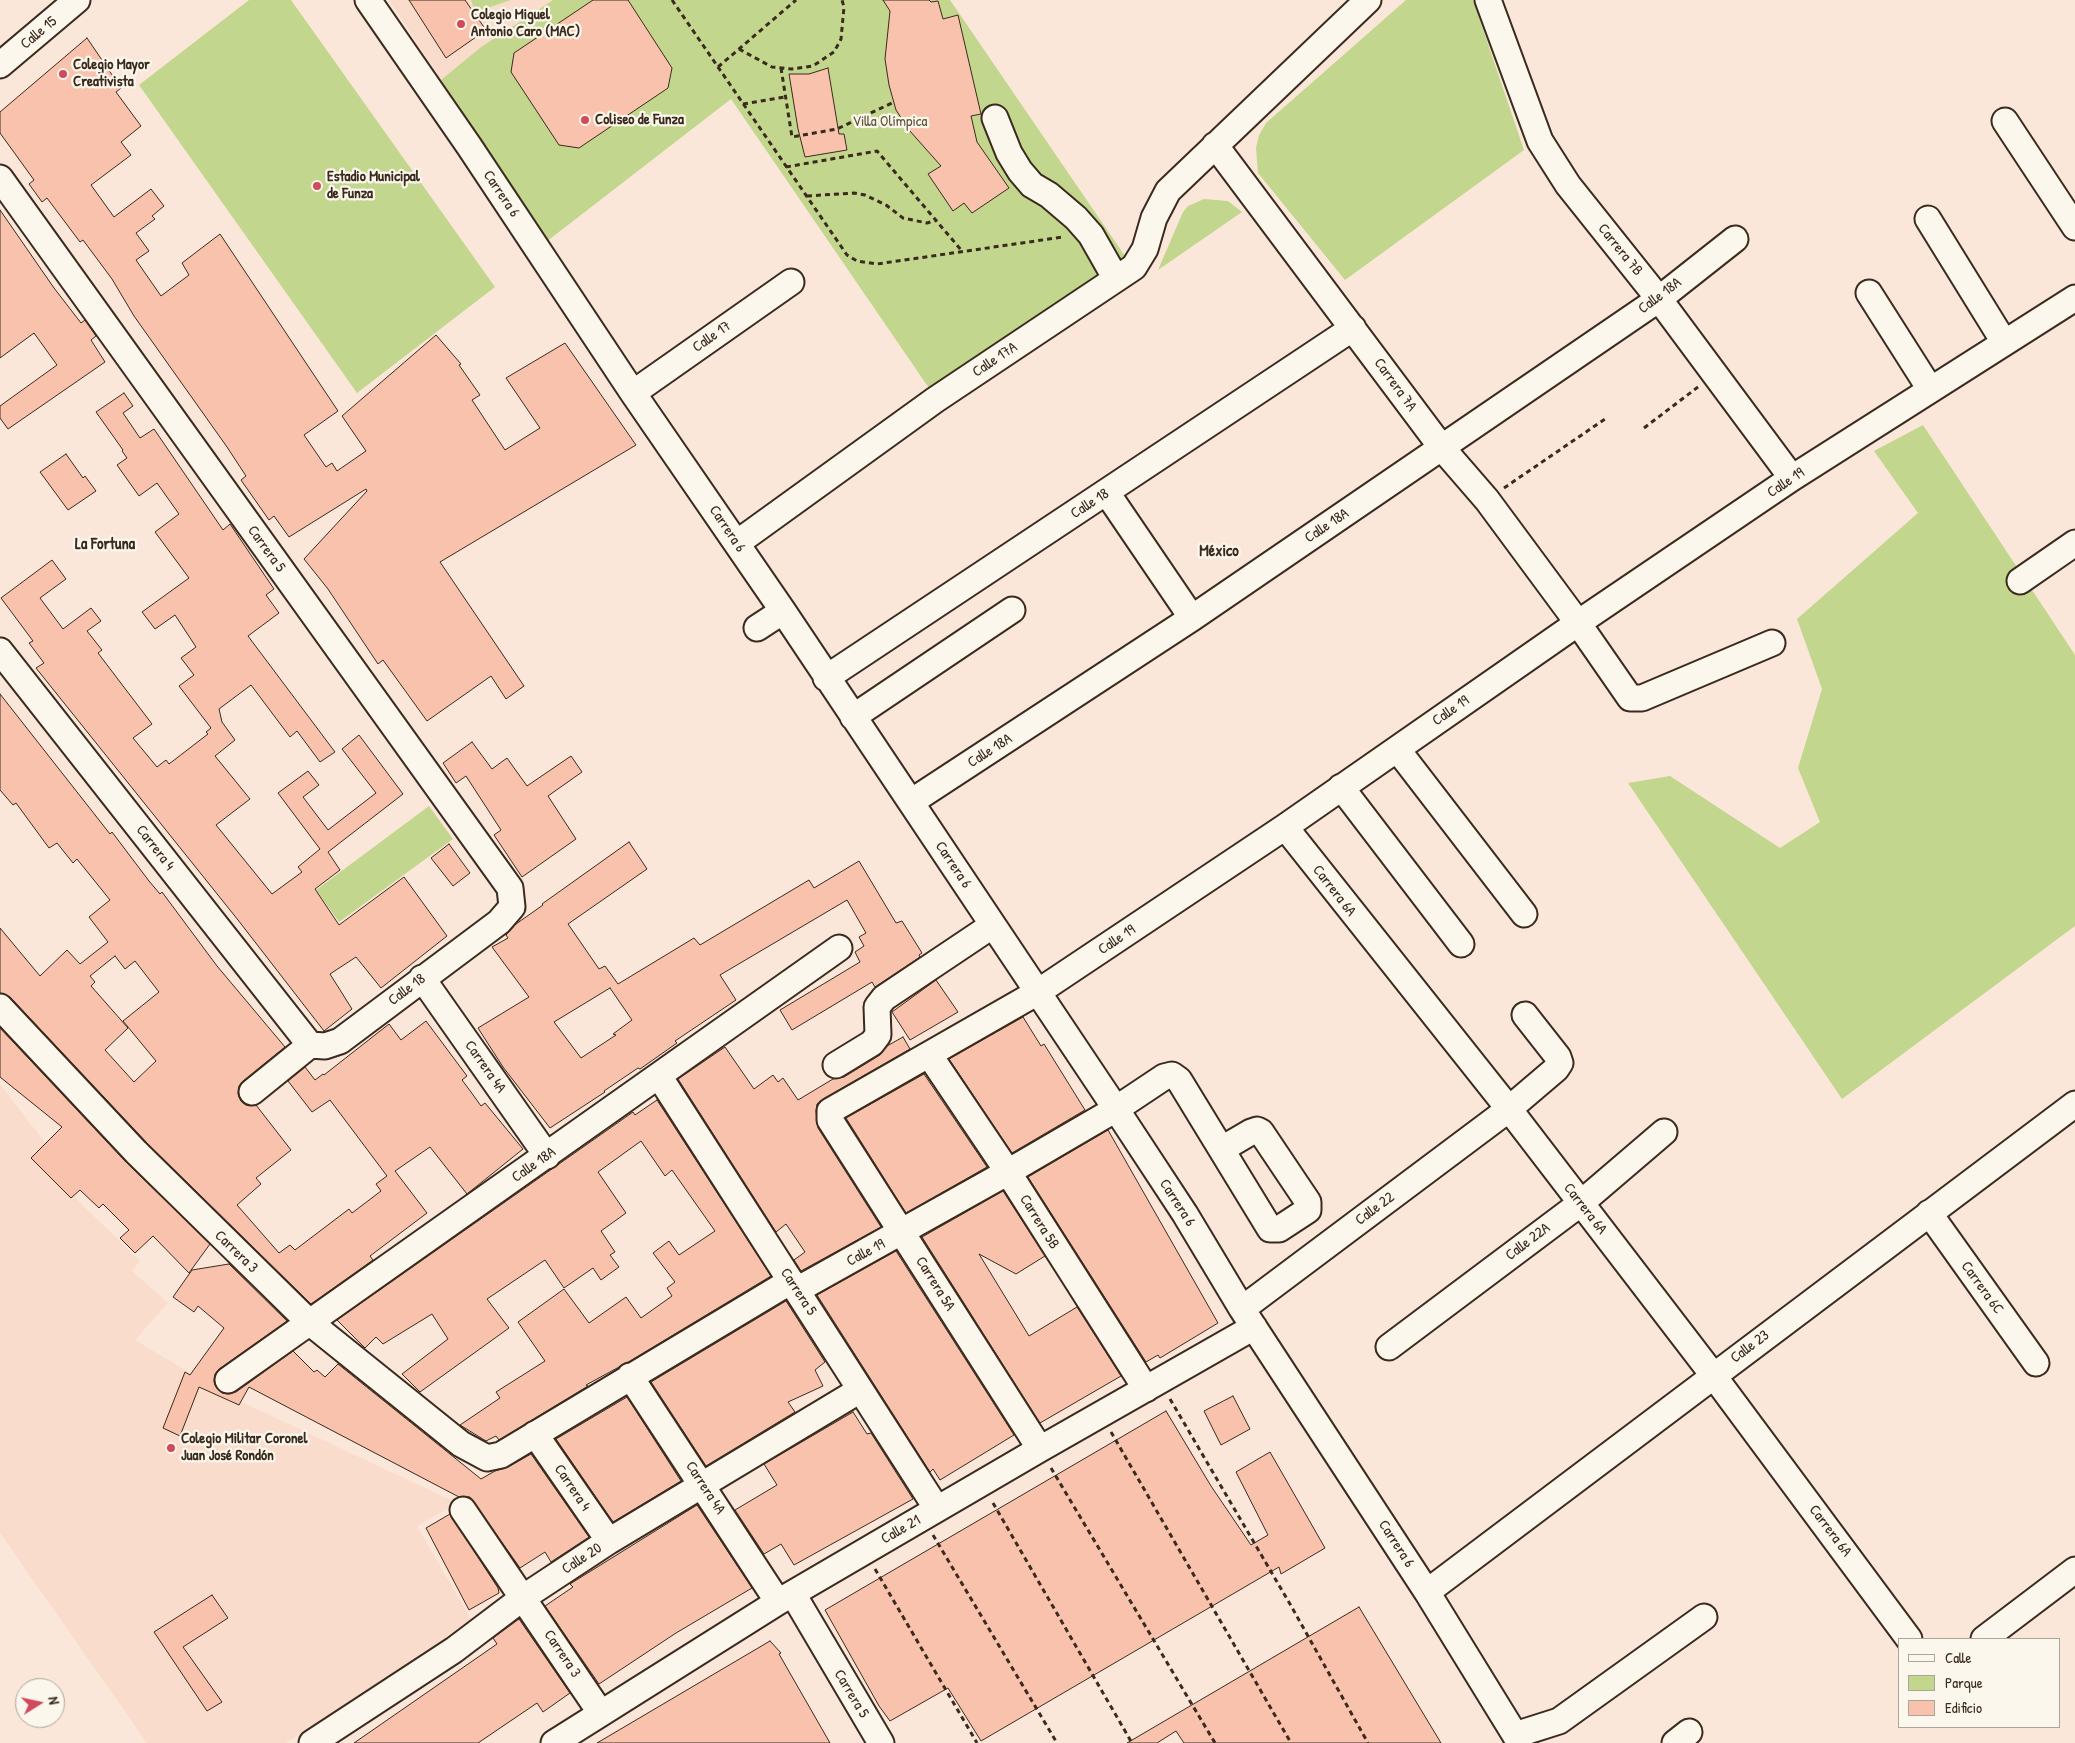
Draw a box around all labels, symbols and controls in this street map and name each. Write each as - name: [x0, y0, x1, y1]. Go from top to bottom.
- place label: Colegio Miguel Antonio Caro (MAC): [471, 6, 580, 41]
- street label: Calle 15: [17, 13, 61, 53]
- marker: Colegio Miguel Antonio Caro (MAC): [455, 18, 467, 30]
- place label: Colegio Mayor Creativista: [73, 56, 150, 91]
- marker: Colegio Mayor Creativista: [57, 68, 69, 80]
- place label: Coliseo de Funza: [595, 111, 684, 129]
- park label: Villa Olímpica: [853, 113, 927, 131]
- marker: Coliseo de Funza: [579, 114, 591, 126]
- street label: Carrera 6: [479, 167, 523, 221]
- place label: Estadio Municipal de Funza: [327, 168, 420, 203]
- marker: Estadio Municipal de Funza: [311, 180, 323, 192]
- street label: Carrera 7B: [1594, 220, 1646, 280]
- street label: Calle 18A: [1635, 274, 1685, 318]
- street label: Calle 17: [689, 317, 735, 357]
- street label: Calle 17A: [969, 339, 1021, 381]
- street label: Carrera 7A: [1370, 355, 1420, 415]
- street label: Calle 19: [1764, 464, 1808, 502]
- street label: Calle 18: [1068, 485, 1112, 523]
- street label: Carrera 6: [705, 502, 749, 556]
- street label: Calle 18A: [1302, 505, 1352, 547]
- street label: Carrera 5: [243, 522, 289, 576]
- district label: La Fortuna: [75, 535, 135, 555]
- district label: México: [1199, 542, 1239, 562]
- street label: Calle 19: [1429, 692, 1473, 730]
- street label: Calle 18A: [964, 730, 1016, 772]
- street label: Carrera 4: [132, 822, 178, 874]
- street label: Carrera 6: [931, 838, 975, 892]
- street label: Carrera 6A: [1308, 862, 1360, 920]
- street label: Calle 19: [1095, 921, 1139, 959]
- street label: Calle 18: [385, 970, 429, 1010]
- street label: Carrera 4A: [461, 1037, 509, 1097]
- street label: Calle 18A: [509, 1144, 559, 1186]
- street label: Carrera 6: [1155, 1176, 1199, 1230]
- street label: Carrera 6A: [1559, 1180, 1611, 1238]
- street label: Calle 22: [1352, 1189, 1398, 1229]
- street label: Carrera 5B: [1015, 1192, 1063, 1252]
- street label: Calle 22A: [1502, 1219, 1554, 1265]
- street label: Carrera 3: [211, 1227, 261, 1277]
- street label: Calle 19: [844, 1235, 888, 1271]
- street label: Carrera 5A: [911, 1254, 959, 1314]
- street label: Carrera 6C: [1957, 1258, 2007, 1318]
- street label: Carrera 5: [776, 1265, 820, 1319]
- street label: Calle 23: [1727, 1327, 1773, 1367]
- place label: Colegio Militar Coronel Juan José Rondón: [181, 1430, 307, 1465]
- marker: Colegio Militar Coronel Juan José Rondón: [165, 1442, 177, 1454]
- street label: Carrera 4A: [681, 1458, 729, 1518]
- street label: Carrera 4: [550, 1461, 594, 1515]
- street label: Carrera 6A: [1805, 1502, 1855, 1560]
- street label: Calle 21: [878, 1512, 924, 1548]
- street label: Carrera 6: [1374, 1517, 1418, 1571]
- street label: Calle 20: [559, 1540, 605, 1578]
- street label: Carrera 3: [540, 1627, 584, 1681]
- legend: [1898, 1638, 2060, 1728]
- text: Calle: [1945, 1647, 1972, 1668]
- street label: Carrera 5: [830, 1667, 872, 1721]
- text: Parque: [1945, 1672, 1983, 1693]
- north arrow: [15, 1678, 65, 1728]
- text: N: [44, 1695, 64, 1706]
- text: Edificio: [1945, 1697, 1982, 1718]

